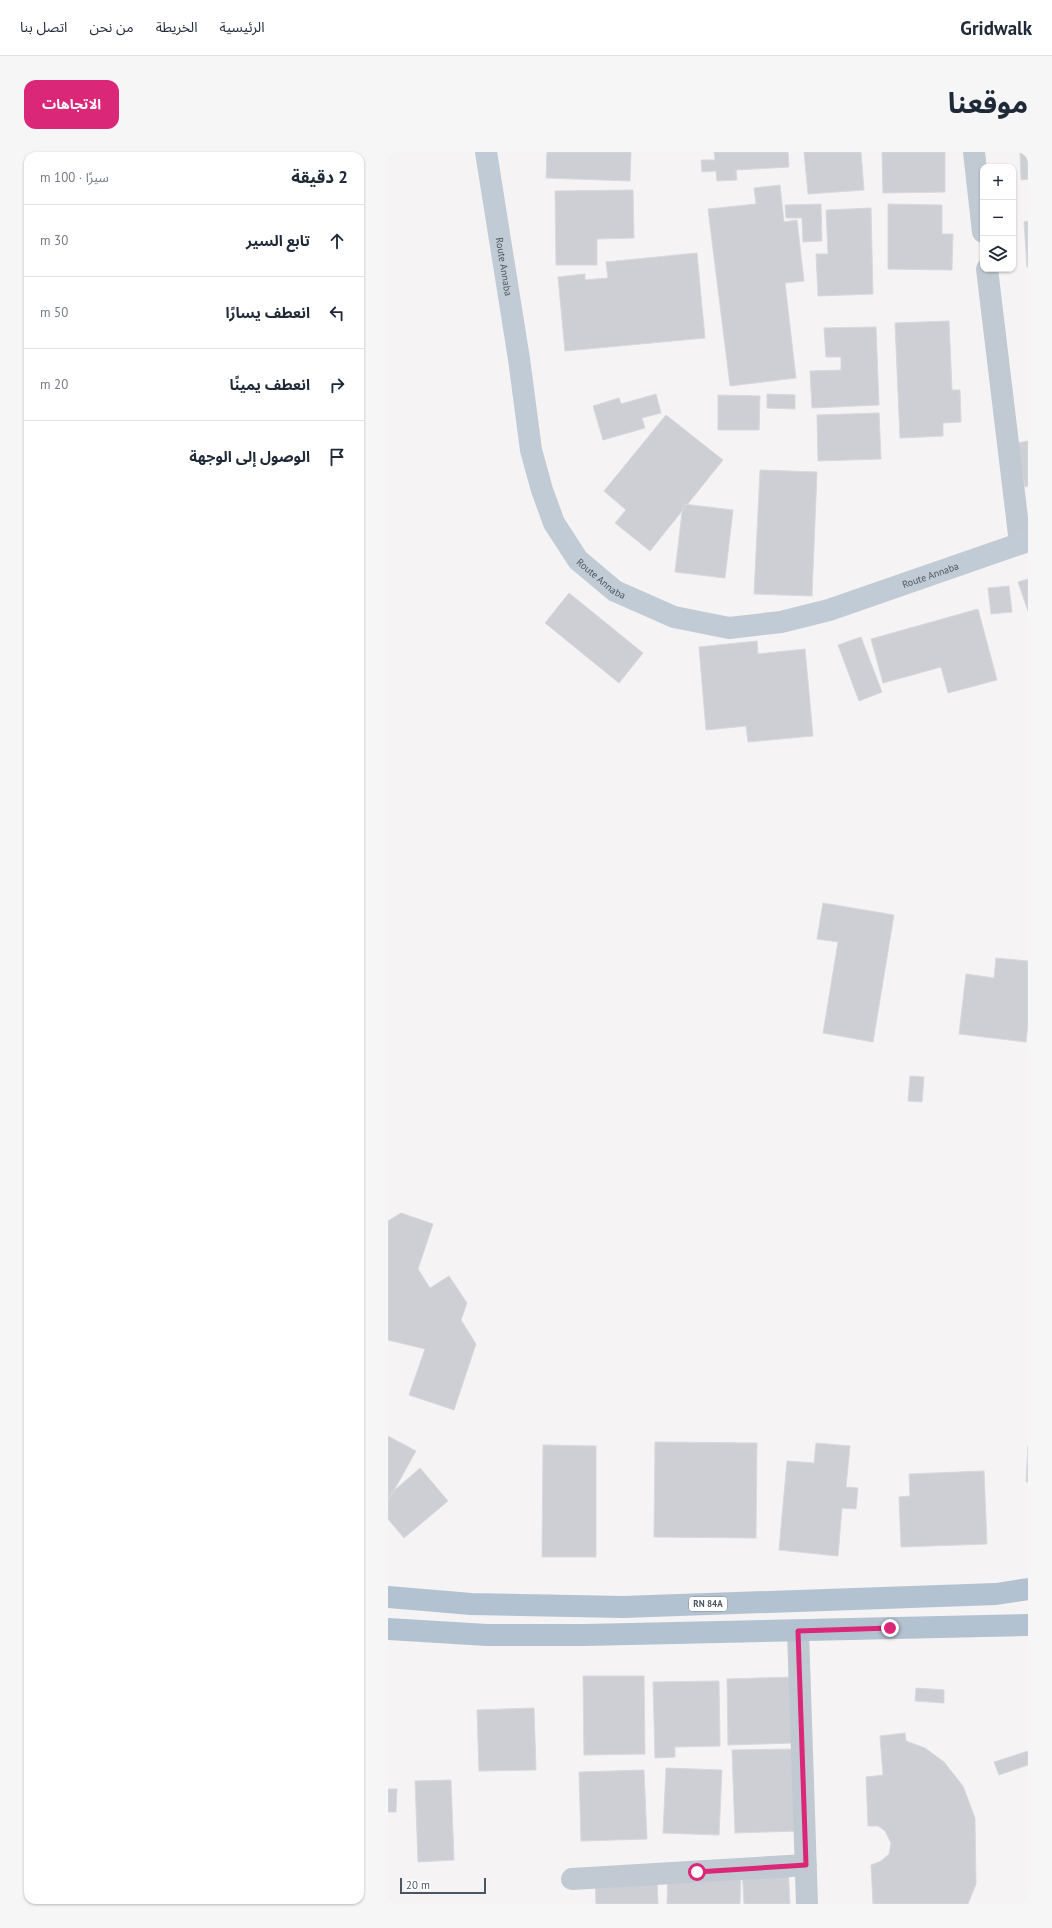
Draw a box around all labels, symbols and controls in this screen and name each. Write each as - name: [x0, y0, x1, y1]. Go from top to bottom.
- text: Gridwalk: [960, 16, 1032, 40]
- text: اتصل بنا: [20, 18, 67, 36]
- text: من نحن: [89, 18, 134, 36]
- text: الخريطة: [156, 18, 198, 36]
- text: الرئيسية: [220, 18, 265, 36]
- button: الاتجاهات: [24, 80, 119, 129]
- text: موقعنا: [948, 84, 1028, 121]
- map controls: [980, 164, 1016, 272]
- button: +: [980, 164, 1016, 200]
- text: 2 دقيقة: [291, 166, 348, 188]
- text: سيرًا · 100 m: [40, 169, 109, 186]
- button: −: [980, 200, 1016, 236]
- icon: ahead: [326, 230, 348, 252]
- text: تابع السير: [246, 231, 310, 250]
- text: 30 m: [40, 232, 68, 249]
- street label: Route Annaba: [493, 236, 515, 297]
- button: layers: [980, 236, 1016, 272]
- icon: left: [326, 302, 348, 324]
- text: انعطف يسارًا: [226, 303, 310, 322]
- text: 50 m: [40, 304, 68, 321]
- icon: right: [326, 374, 348, 396]
- text: انعطف يمينًا: [230, 375, 310, 394]
- text: 20 m: [40, 376, 68, 393]
- icon: arrive: [326, 446, 348, 468]
- text: الوصول إلى الوجهة: [189, 447, 310, 466]
- street label: Route Annaba: [574, 556, 628, 602]
- street label: Route Annaba: [900, 559, 961, 591]
- road number: RN 84A: [689, 1597, 727, 1611]
- route end: [881, 1619, 899, 1637]
- route start: [688, 1863, 706, 1881]
- scale bar: [400, 1876, 486, 1895]
- text: 20 m: [406, 1878, 430, 1892]

